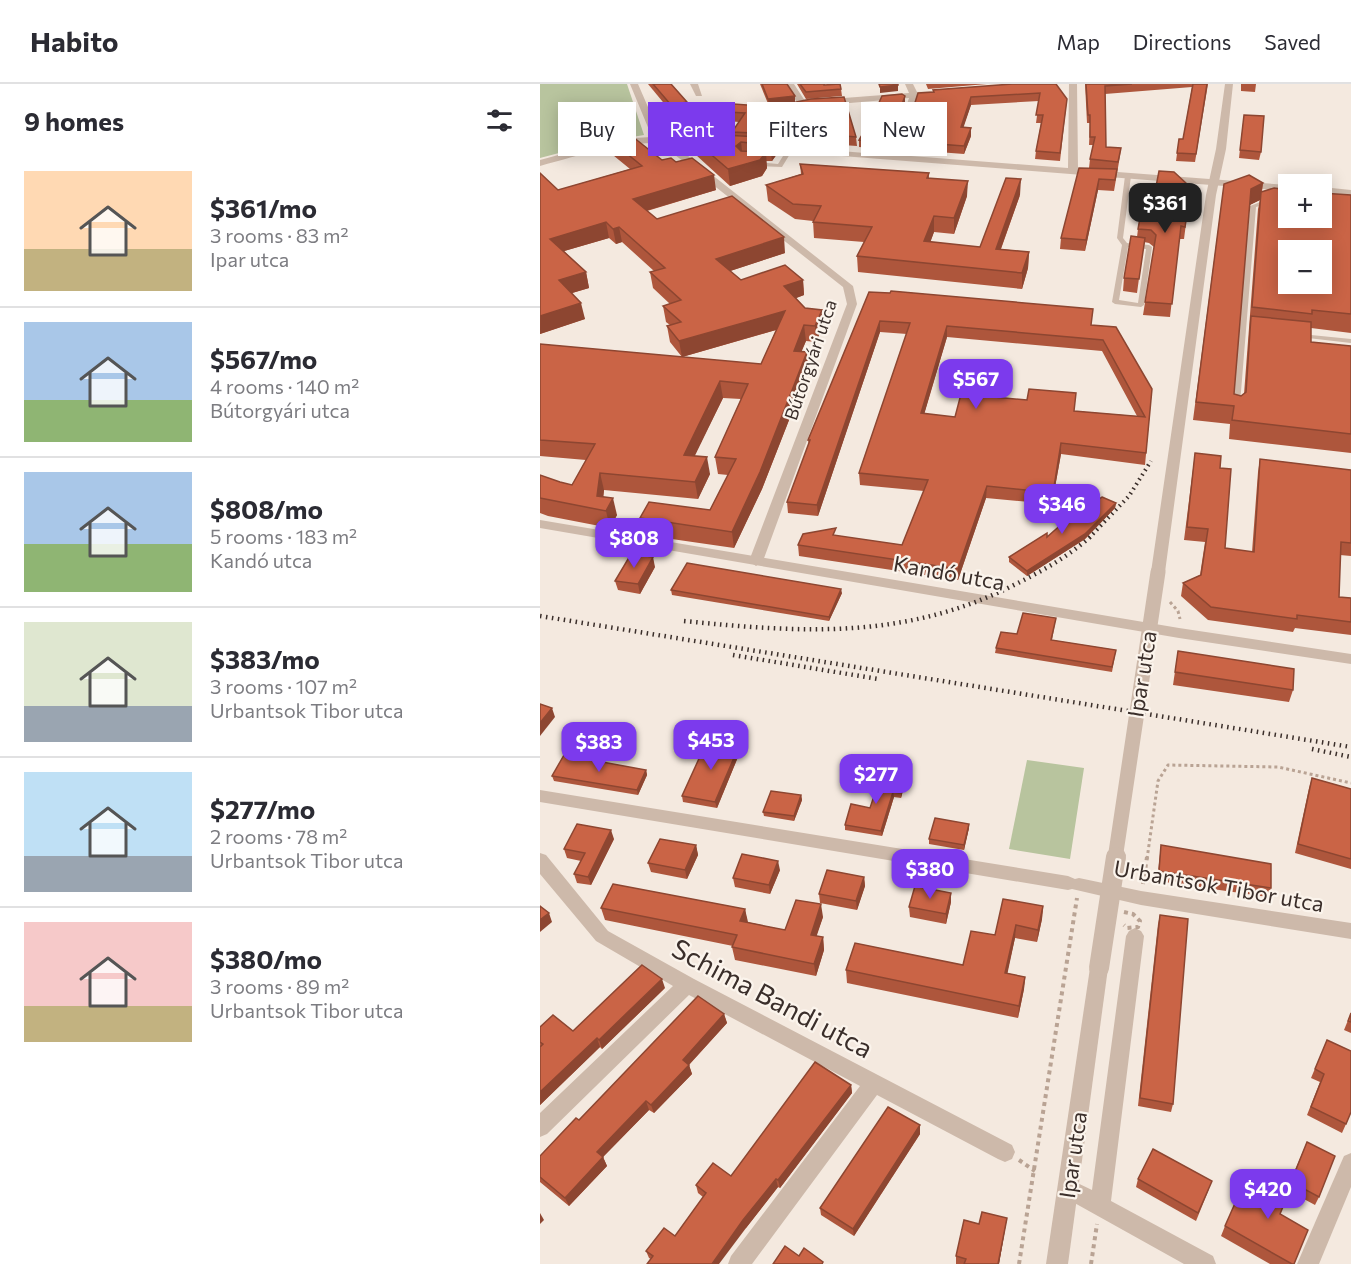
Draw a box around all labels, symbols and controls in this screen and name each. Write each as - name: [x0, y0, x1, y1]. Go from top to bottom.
- text: Habito: [30, 24, 119, 58]
- text: Map: [1057, 29, 1100, 54]
- text: Directions: [1133, 29, 1231, 54]
- text: Saved: [1264, 29, 1321, 54]
- chip: Buy: [558, 102, 636, 156]
- chip: Rent: [648, 102, 735, 156]
- chip: Filters: [747, 102, 849, 156]
- chip: New: [861, 102, 947, 156]
- icon: filters: [483, 104, 516, 137]
- text: 9 homes: [24, 105, 124, 136]
- map controls: [1278, 174, 1332, 294]
- button: +: [1278, 174, 1332, 228]
- pin: $361: [1129, 183, 1201, 234]
- text: $361: [1143, 190, 1187, 214]
- text: $361/mo: [210, 192, 317, 223]
- icon: home: [72, 195, 144, 267]
- text: 3 rooms · 83 m²: [210, 223, 349, 247]
- button: −: [1278, 240, 1332, 294]
- text: Ipar utca: [210, 247, 289, 271]
- street label: Bútorgyári utca: [779, 297, 841, 423]
- text: $567/mo: [210, 343, 317, 374]
- icon: home: [72, 346, 144, 418]
- pin: $567: [940, 359, 1012, 410]
- text: $567: [953, 366, 999, 390]
- text: 4 rooms · 140 m²: [210, 374, 359, 398]
- text: Bútorgyári utca: [210, 398, 350, 422]
- pin: $346: [1026, 484, 1098, 535]
- text: $346: [1038, 491, 1086, 515]
- text: $808/mo: [210, 493, 323, 524]
- icon: home: [72, 496, 144, 568]
- pin: $808: [598, 518, 670, 569]
- text: 5 rooms · 183 m²: [210, 524, 357, 548]
- text: $808: [609, 525, 659, 549]
- text: Kandó utca: [210, 548, 312, 572]
- street label: Kandó utca: [891, 549, 1007, 596]
- street label: Ipar utca: [1121, 629, 1162, 719]
- text: $383/mo: [210, 643, 320, 674]
- icon: home: [72, 646, 144, 718]
- text: 3 rooms · 107 m²: [210, 674, 357, 698]
- text: Urbantsok Tibor utca: [210, 698, 403, 722]
- pin: $453: [675, 720, 747, 771]
- pin: $383: [563, 722, 635, 773]
- text: $453: [687, 727, 735, 751]
- text: $383: [575, 729, 623, 753]
- pin: $277: [840, 754, 912, 805]
- text: $277: [854, 761, 898, 785]
- text: $277/mo: [210, 793, 315, 824]
- icon: home: [72, 796, 144, 868]
- text: 2 rooms · 78 m²: [210, 824, 347, 848]
- text: Urbantsok Tibor utca: [210, 848, 403, 872]
- pin: $380: [894, 849, 966, 900]
- street label: Urbantsok Tibor utca: [1112, 854, 1326, 917]
- text: $380: [906, 856, 954, 880]
- street label: Schima Bandi utca: [667, 931, 879, 1064]
- text: $380/mo: [210, 943, 322, 974]
- icon: home: [72, 946, 144, 1018]
- text: 3 rooms · 89 m²: [210, 974, 349, 998]
- text: Urbantsok Tibor utca: [210, 998, 403, 1022]
- street label: Ipar utca: [1053, 1110, 1092, 1200]
- pin: $420: [1232, 1169, 1304, 1220]
- text: $420: [1244, 1176, 1292, 1200]

